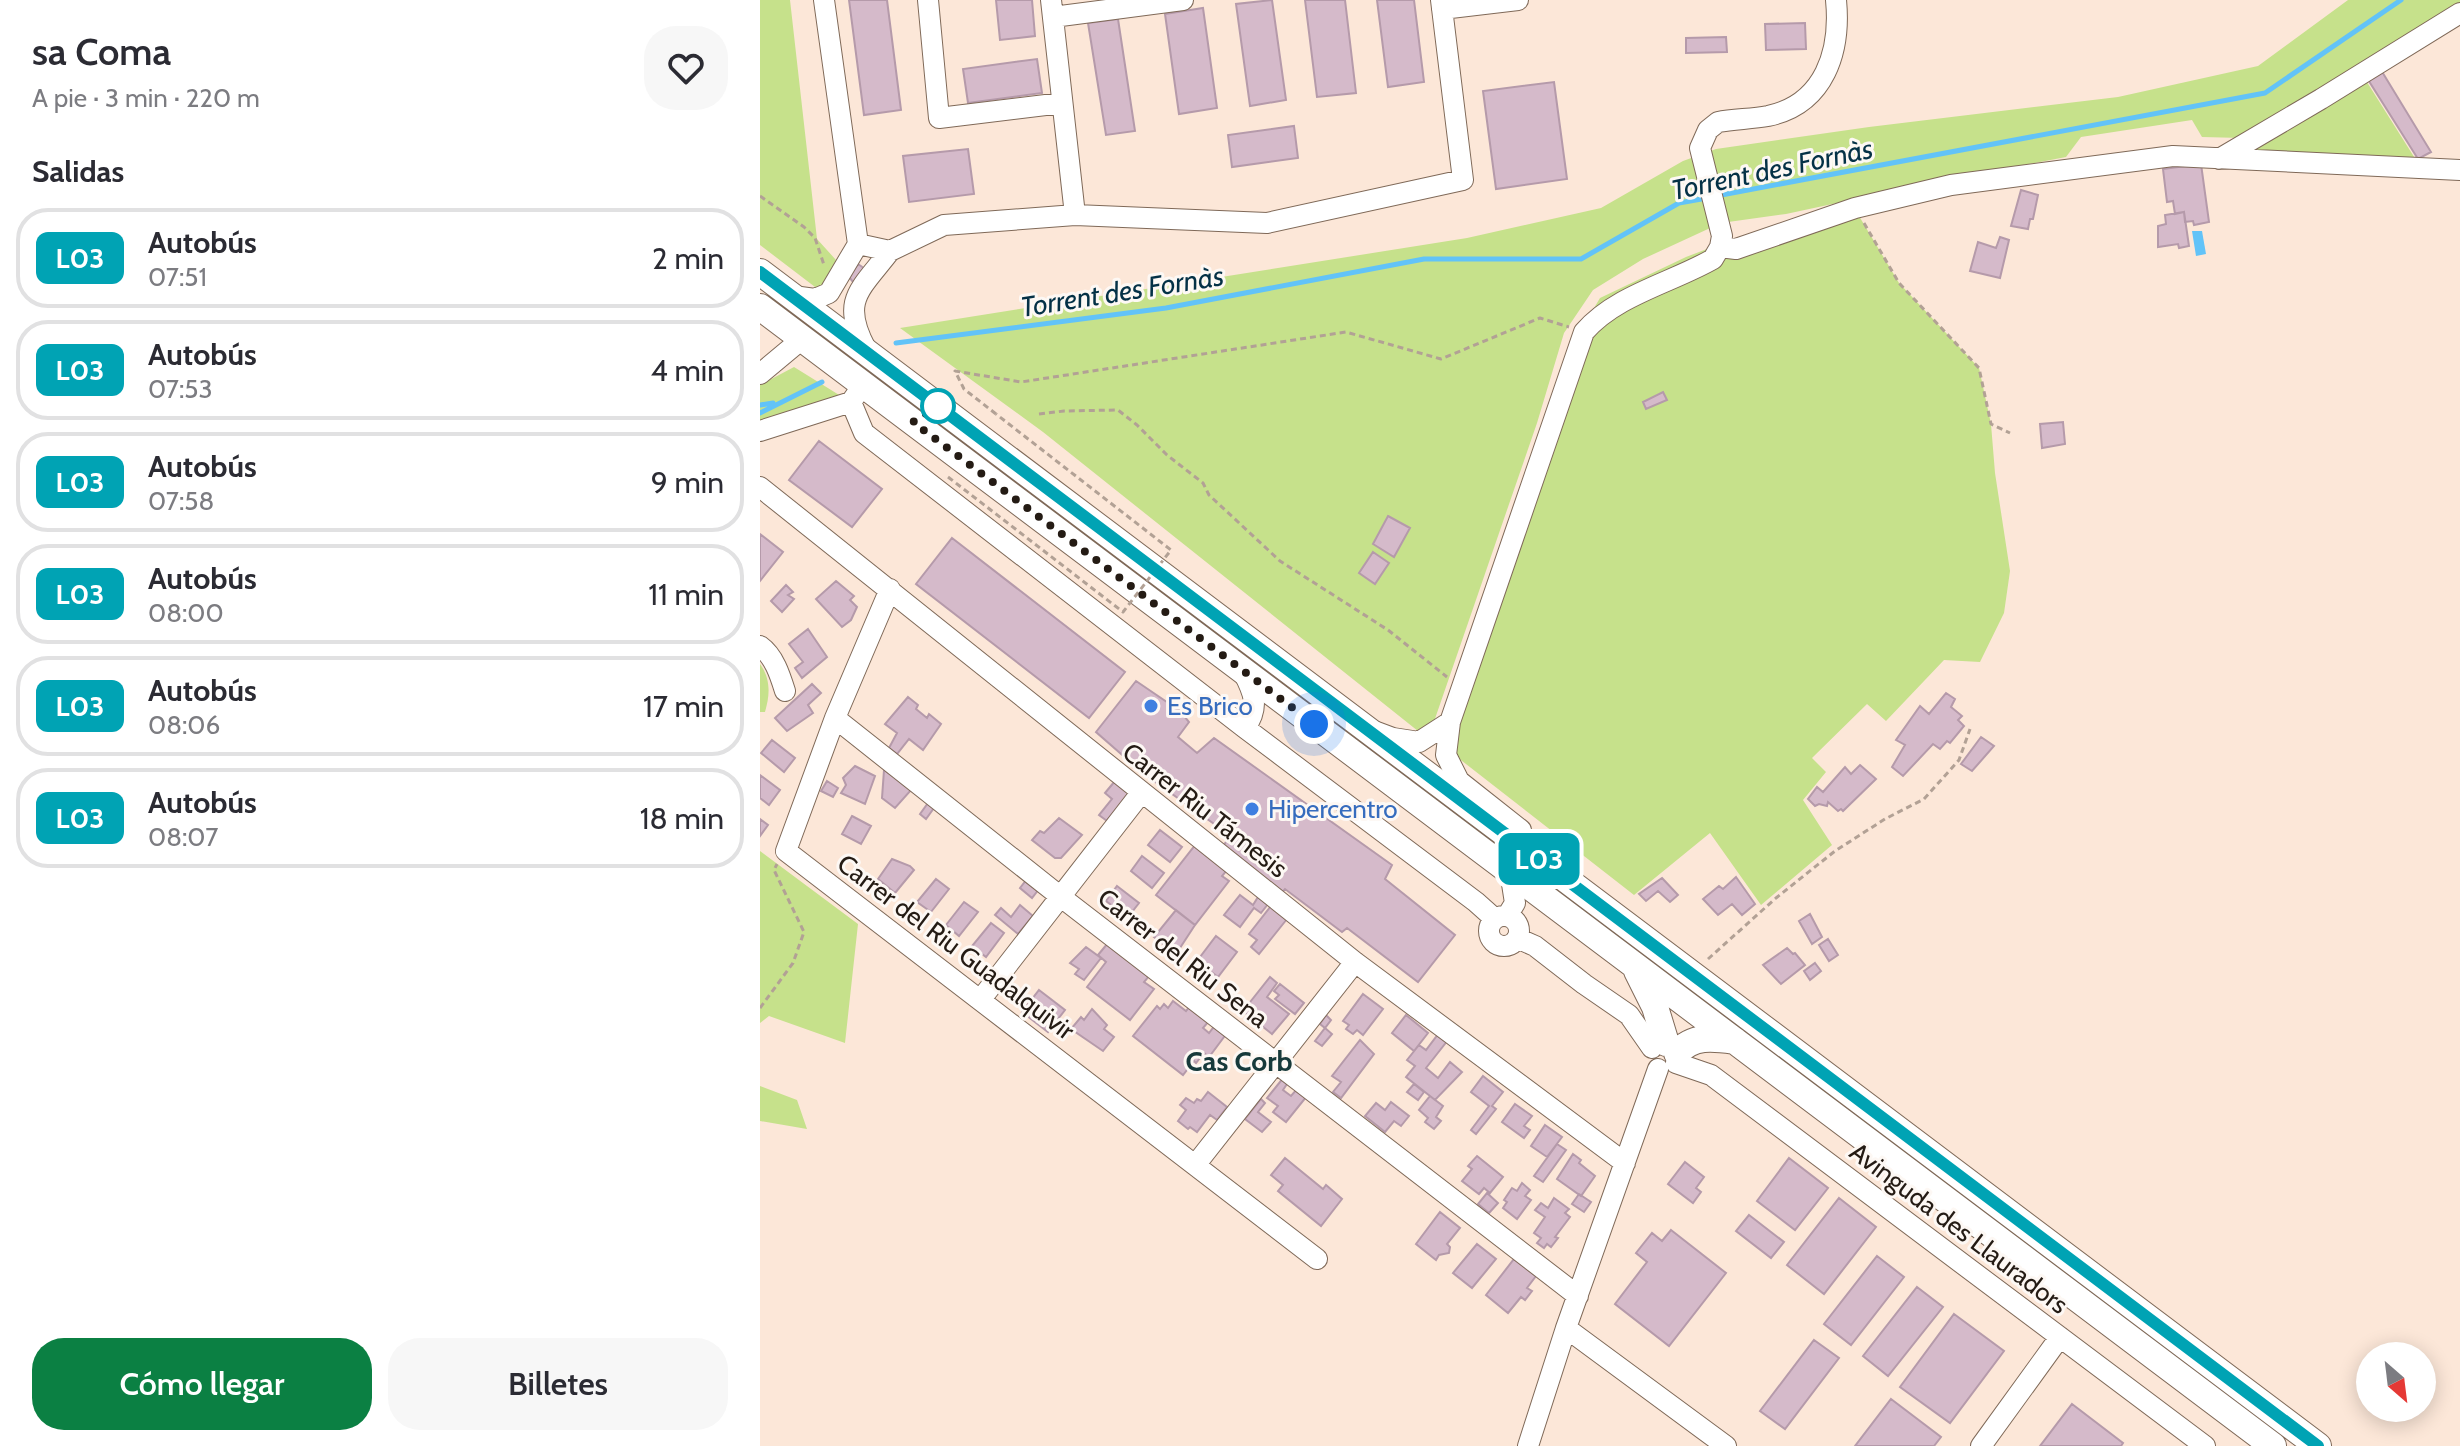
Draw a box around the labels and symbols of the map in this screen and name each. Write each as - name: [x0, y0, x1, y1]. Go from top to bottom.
- water label: Torrent des Fornàs: [1668, 131, 1876, 207]
- water label: Torrent des Fornàs: [1018, 258, 1226, 324]
- unlabelled marker: [921, 389, 955, 423]
- place label: Es Brico: [1167, 690, 1253, 722]
- marker: Es Brico: [1142, 697, 1160, 715]
- your location: [1294, 704, 1334, 744]
- street label: Carrer Riu Támesis: [1116, 736, 1294, 884]
- place label: Hipercentro: [1268, 793, 1398, 825]
- marker: Hipercentro: [1243, 800, 1261, 818]
- line badge: L03: [1493, 833, 1585, 885]
- street label: Carrer del Riu Guadalquivir: [831, 847, 1082, 1047]
- street label: Carrer del Riu Sena: [1091, 881, 1275, 1035]
- district label: Cas Corb: [1185, 1044, 1293, 1078]
- street label: Avinguda des Llauradors: [1844, 1135, 2075, 1321]
- north arrow: [2356, 1342, 2436, 1422]

